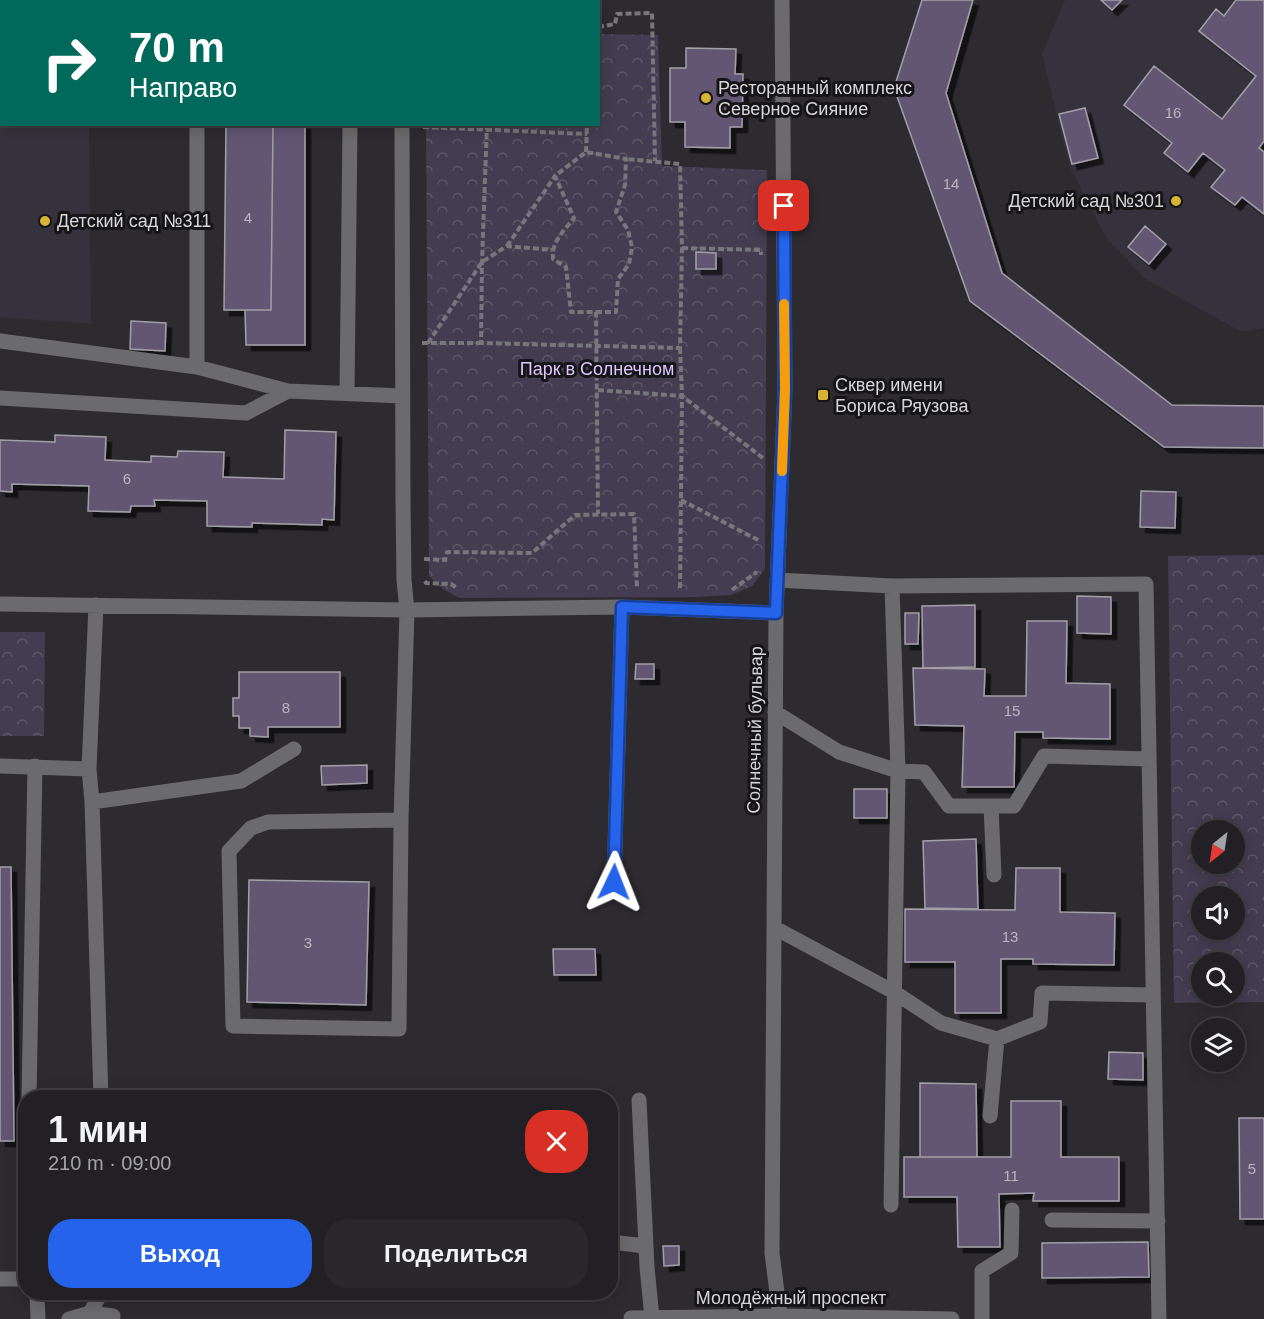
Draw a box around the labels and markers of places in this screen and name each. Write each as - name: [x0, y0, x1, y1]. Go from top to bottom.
- place label: Ресторанный комплекс Северное Сияние: [718, 78, 912, 119]
- marker: Ресторанный комплекс Северное Сияние: [699, 91, 713, 105]
- pin: [758, 180, 809, 231]
- place label: Детский сад №301: [1009, 191, 1164, 211]
- marker: Детский сад №301: [1169, 194, 1183, 208]
- place label: Детский сад №311: [57, 211, 211, 231]
- marker: Детский сад №311: [38, 214, 52, 228]
- place label: Сквер имени Бориса Ряузова: [835, 375, 969, 416]
- marker: Сквер имени Бориса Ряузова: [816, 388, 830, 402]

